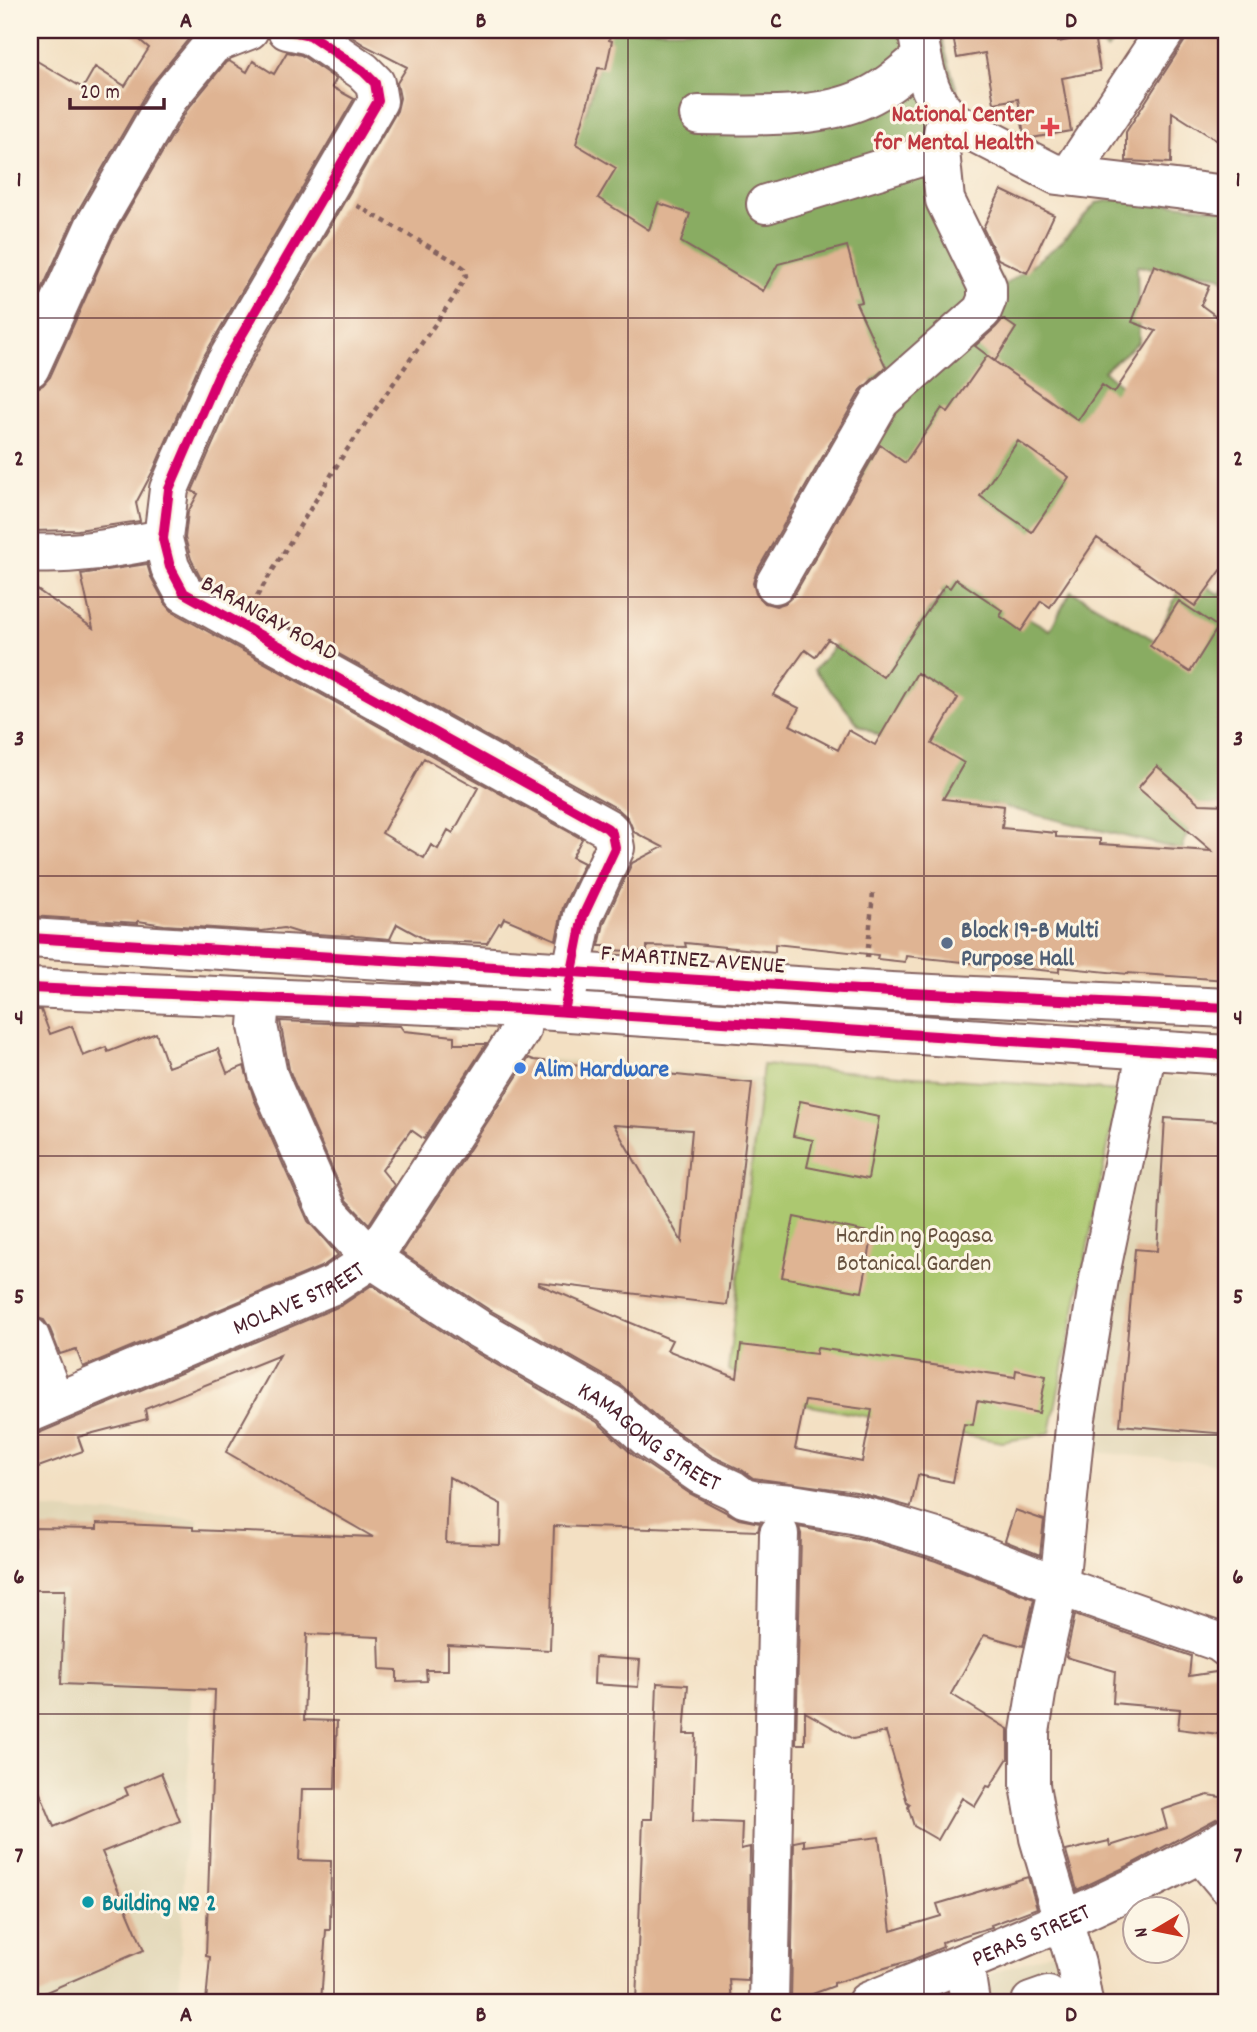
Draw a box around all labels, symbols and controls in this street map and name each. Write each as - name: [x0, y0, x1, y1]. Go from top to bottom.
- text: A: [180, 6, 192, 39]
- text: B: [476, 6, 487, 39]
- text: C: [770, 6, 782, 39]
- text: D: [1065, 6, 1077, 39]
- scale bar: [70, 66, 164, 110]
- text: 20 m: [80, 79, 120, 109]
- place label: National Center for Mental Health: [873, 99, 1035, 161]
- marker: National Center for Mental Health: [1040, 117, 1060, 137]
- text: 1: [16, 165, 22, 198]
- text: 1: [1235, 165, 1241, 198]
- text: 2: [14, 444, 24, 477]
- text: 2: [1233, 444, 1243, 477]
- street label: BARANGAY ROAD: [194, 568, 343, 671]
- text: 3: [14, 724, 24, 757]
- text: 3: [1233, 724, 1243, 757]
- place label: Block 19-B Multi Purpose Hall: [961, 915, 1099, 977]
- marker: Block 19-B Multi Purpose Hall: [939, 935, 955, 951]
- street label: F. MARTINEZ AVENUE: [599, 938, 786, 984]
- text: 4: [14, 1003, 24, 1036]
- text: 4: [1233, 1003, 1243, 1036]
- place label: Alim Hardware: [534, 1054, 670, 1088]
- marker: Alim Hardware: [512, 1060, 528, 1076]
- park label: Hardin ng Pagasa Botanical Garden: [835, 1220, 993, 1282]
- street label: MOLAVE STREET: [228, 1254, 373, 1345]
- text: 5: [14, 1282, 24, 1315]
- text: 5: [1233, 1282, 1243, 1315]
- street label: KAMAGONG STREET: [571, 1375, 726, 1502]
- text: 6: [13, 1562, 25, 1595]
- text: 6: [1232, 1562, 1244, 1595]
- text: 7: [15, 1841, 24, 1874]
- text: 7: [1234, 1841, 1243, 1874]
- place label: Building № 2: [102, 1888, 217, 1922]
- marker: Building № 2: [80, 1894, 96, 1910]
- street label: PERAS STREET: [967, 1896, 1097, 1978]
- north arrow: [1120, 1896, 1190, 1966]
- text: N: [1129, 1925, 1157, 1939]
- text: A: [180, 2000, 192, 2032]
- text: B: [476, 2000, 487, 2032]
- text: C: [770, 2000, 782, 2032]
- text: D: [1065, 2000, 1077, 2032]

